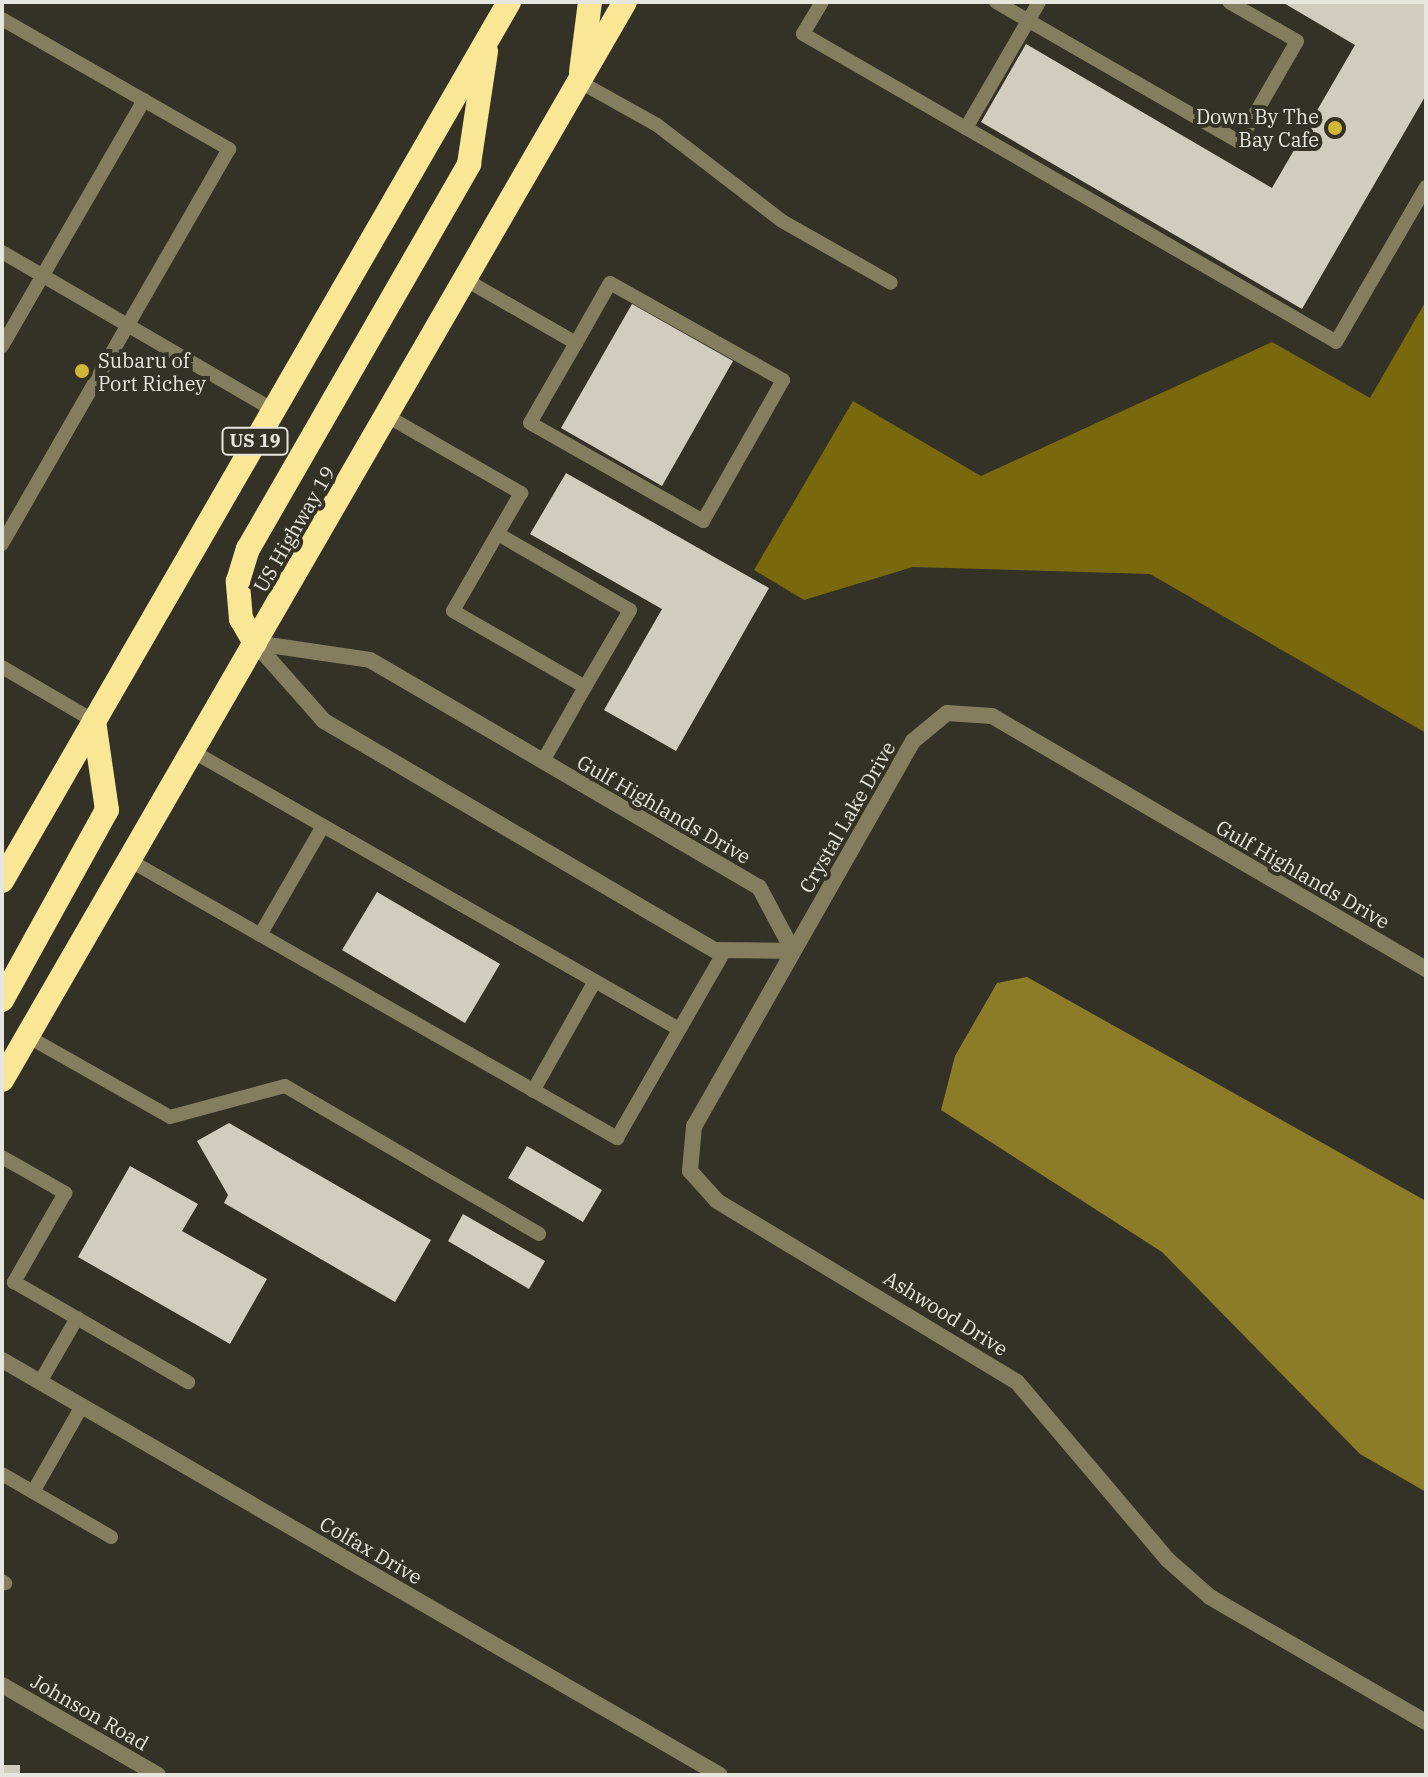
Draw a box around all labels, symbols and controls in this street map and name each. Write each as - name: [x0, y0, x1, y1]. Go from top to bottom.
- place label: Down By The Bay Cafe: [1196, 104, 1319, 151]
- marker: Down By The Bay Cafe: [1326, 119, 1344, 137]
- place label: Subaru of Port Richey: [98, 348, 206, 395]
- marker: Subaru of Port Richey: [73, 362, 91, 380]
- road number: US 19: [221, 427, 289, 455]
- street label: US Highway 19: [248, 462, 340, 596]
- street label: Crystal Lake Drive: [794, 737, 900, 897]
- street label: Gulf Highlands Drive: [573, 750, 755, 868]
- street label: Gulf Highlands Drive: [1212, 815, 1394, 933]
- street label: Ashwood Drive: [880, 1265, 1012, 1361]
- street label: Colfax Drive: [316, 1511, 426, 1589]
- street label: Johnson Road: [27, 1669, 153, 1755]

